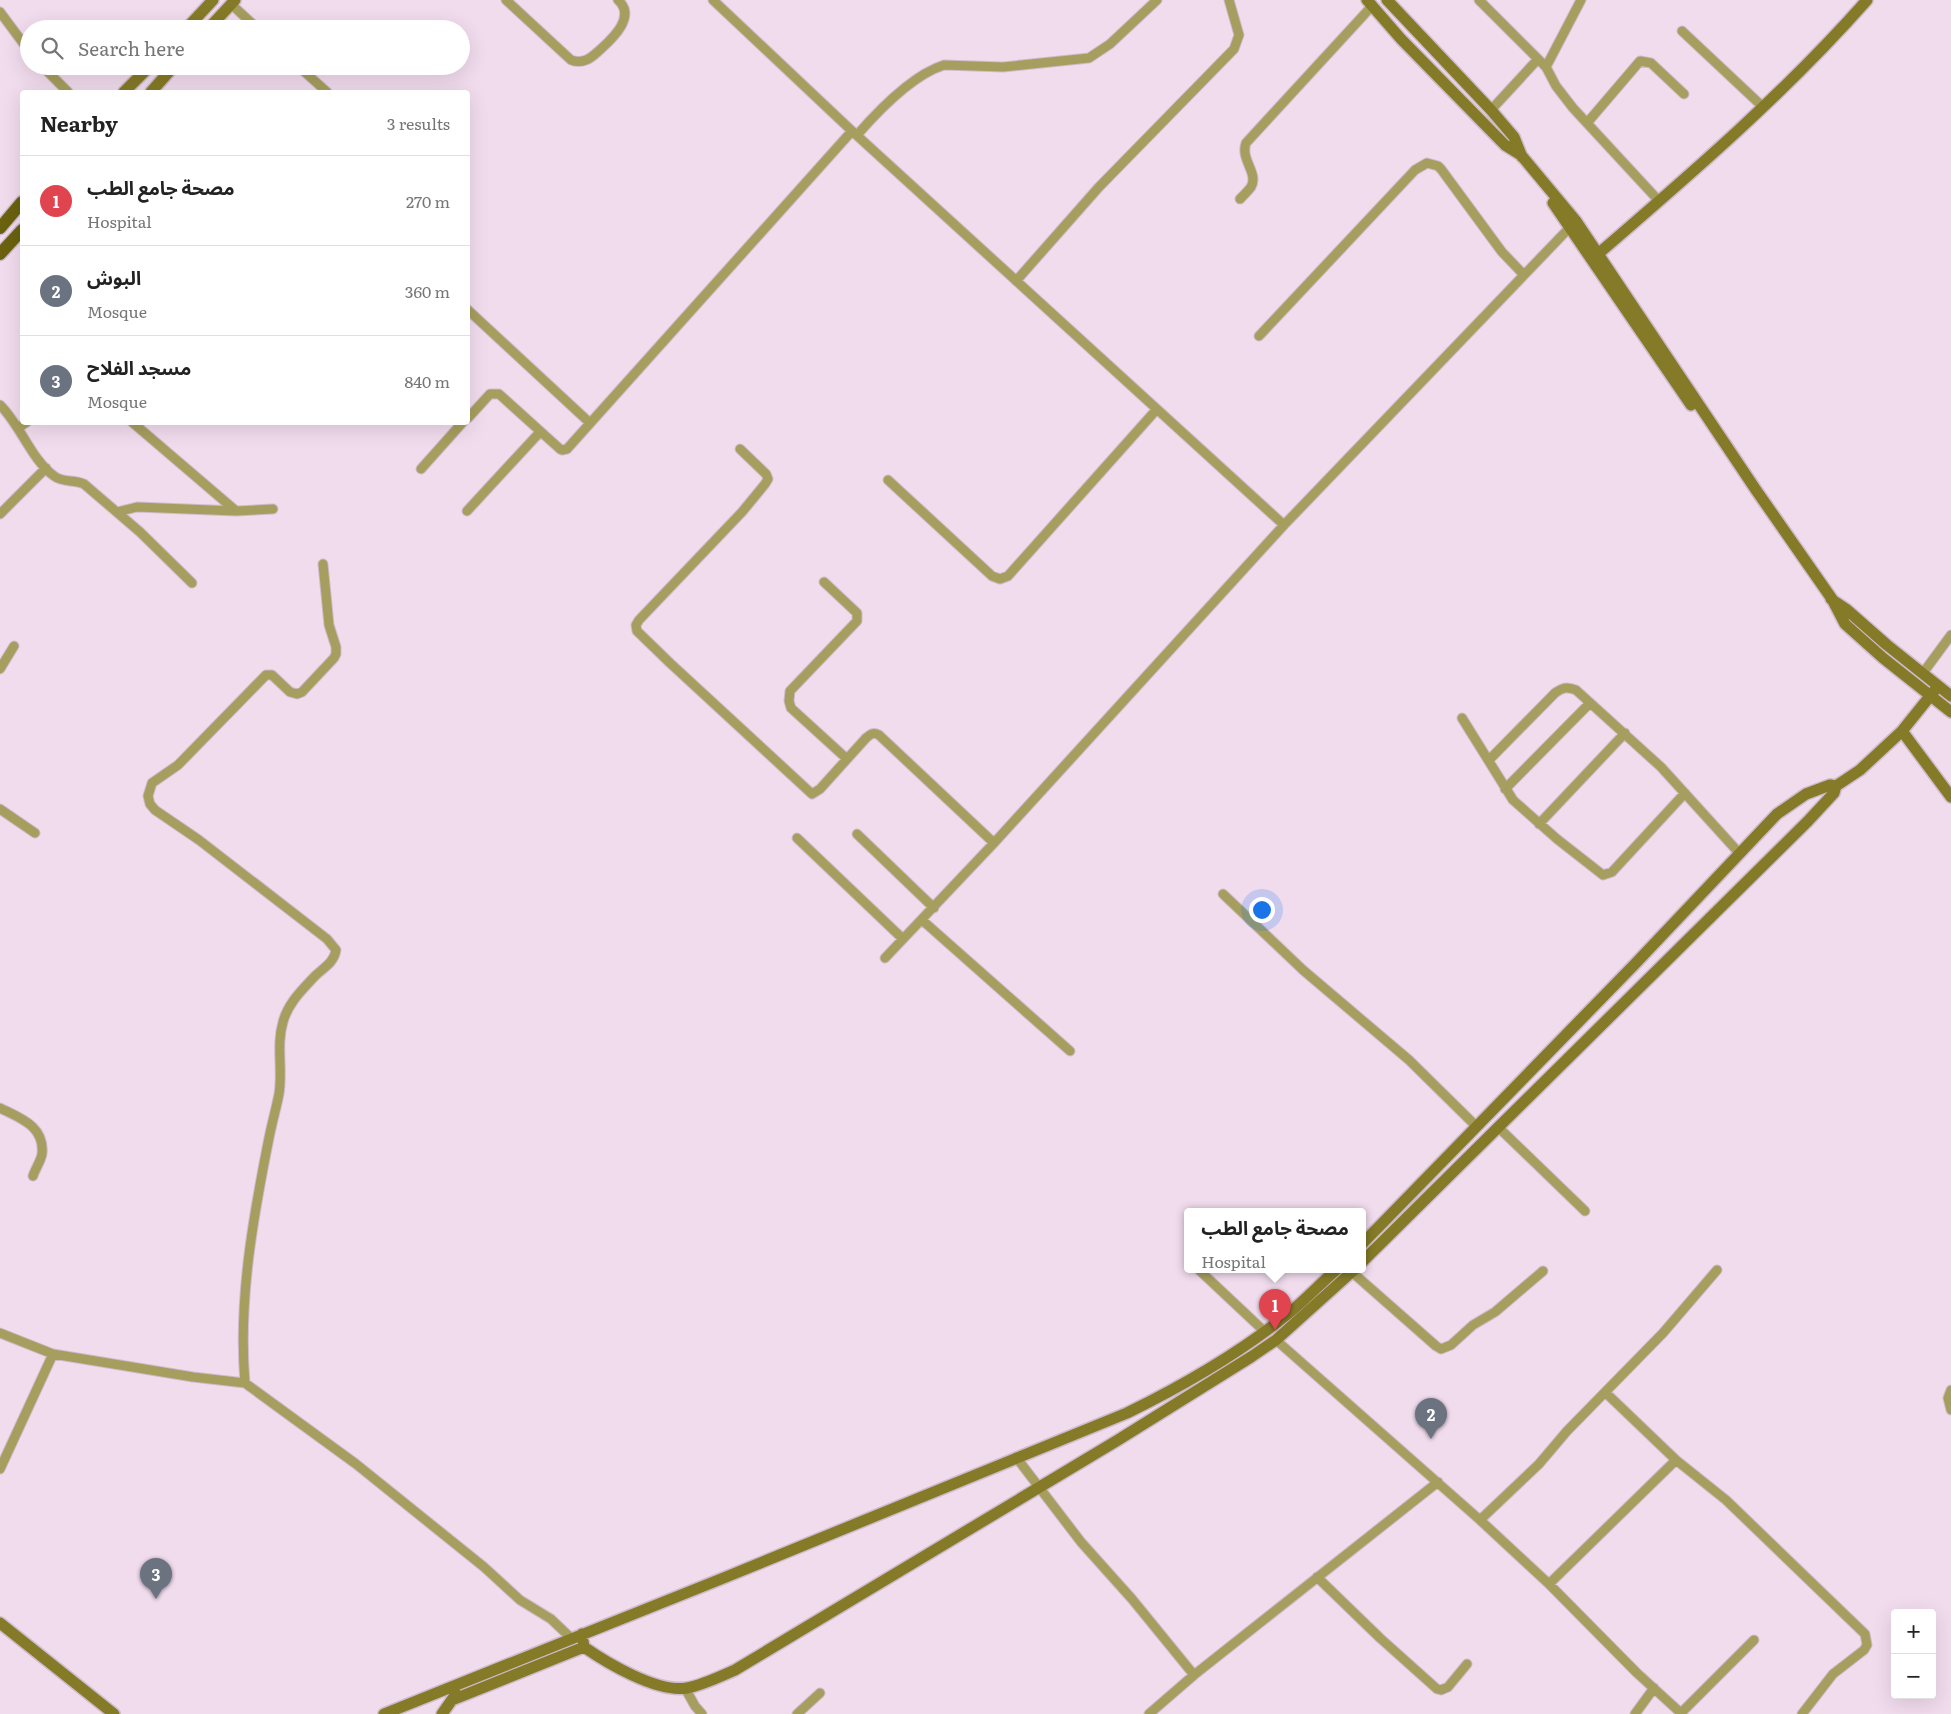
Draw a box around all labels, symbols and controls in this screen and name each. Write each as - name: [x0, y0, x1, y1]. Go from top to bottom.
- search box: [20, 20, 470, 75]
- icon: search: [38, 34, 66, 62]
- text: Search here: [78, 34, 185, 62]
- text: Nearby: [40, 107, 118, 138]
- text: 3 results: [387, 111, 450, 135]
- text: مصحة جامع الطب: [87, 173, 235, 201]
- text: 1: [53, 189, 59, 213]
- text: 270 m: [406, 189, 450, 213]
- text: Hospital: [87, 209, 152, 233]
- text: البوش: [87, 263, 141, 291]
- text: 2: [52, 279, 60, 303]
- text: 360 m: [405, 279, 450, 303]
- text: Mosque: [87, 299, 147, 323]
- text: مسجد الفلاح: [87, 353, 191, 381]
- text: 3: [52, 369, 60, 393]
- text: 840 m: [404, 369, 450, 393]
- text: Mosque: [87, 389, 147, 413]
- your location: [1249, 897, 1275, 923]
- popup: [1184, 1208, 1366, 1273]
- text: مصحة جامع الطب: [1201, 1213, 1349, 1241]
- text: Hospital: [1201, 1249, 1266, 1273]
- pin: 1: [1259, 1289, 1291, 1330]
- pin: 2: [1415, 1398, 1447, 1439]
- pin: 3: [140, 1558, 172, 1599]
- map controls: [1891, 1609, 1936, 1699]
- button: +: [1891, 1609, 1936, 1654]
- button: −: [1891, 1654, 1936, 1699]

